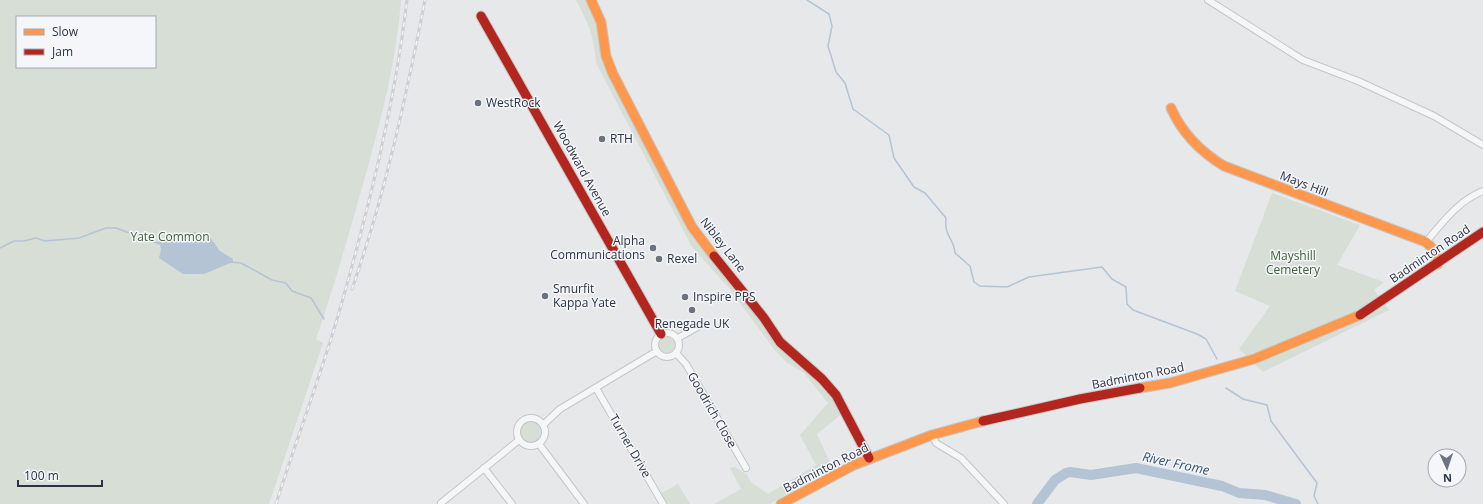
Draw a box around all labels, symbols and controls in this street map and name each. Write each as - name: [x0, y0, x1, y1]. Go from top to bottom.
- legend: [16, 16, 156, 68]
- text: Slow: [52, 23, 79, 40]
- text: Jam: [51, 43, 73, 60]
- place label: WestRock: [486, 94, 541, 111]
- marker: WestRock: [473, 98, 483, 108]
- street label: Woodward Avenue: [549, 118, 616, 219]
- place label: RTH: [610, 130, 633, 147]
- marker: RTH: [597, 134, 607, 144]
- street label: Mays Hill: [1278, 167, 1331, 200]
- street label: Nibley Lane: [697, 214, 750, 276]
- street label: Badminton Road: [1386, 220, 1473, 287]
- park label: Yate Common: [130, 228, 210, 245]
- place label: Alpha Communications: [550, 232, 645, 263]
- marker: Alpha Communications: [648, 243, 658, 253]
- park label: Mayshill Cemetery: [1266, 247, 1321, 278]
- place label: Rexel: [667, 250, 697, 267]
- marker: Rexel: [654, 254, 664, 264]
- place label: Smurfit Kappa Yate: [553, 280, 616, 311]
- place label: Inspire PPS: [693, 288, 756, 305]
- marker: Smurfit Kappa Yate: [540, 291, 550, 301]
- marker: Inspire PPS: [680, 292, 690, 302]
- marker: Renegade UK: [687, 305, 697, 315]
- place label: Renegade UK: [655, 315, 730, 332]
- street label: Badminton Road: [1090, 358, 1186, 393]
- street label: Goodrich Close: [684, 369, 741, 451]
- street label: Turner Drive: [605, 411, 656, 481]
- street label: Badminton Road: [780, 439, 871, 496]
- water label: River Frome: [1141, 447, 1212, 479]
- north arrow: [1427, 448, 1467, 488]
- scale bar: [18, 462, 102, 488]
- text: 100 m: [24, 467, 59, 484]
- text: N: [1443, 471, 1452, 486]

